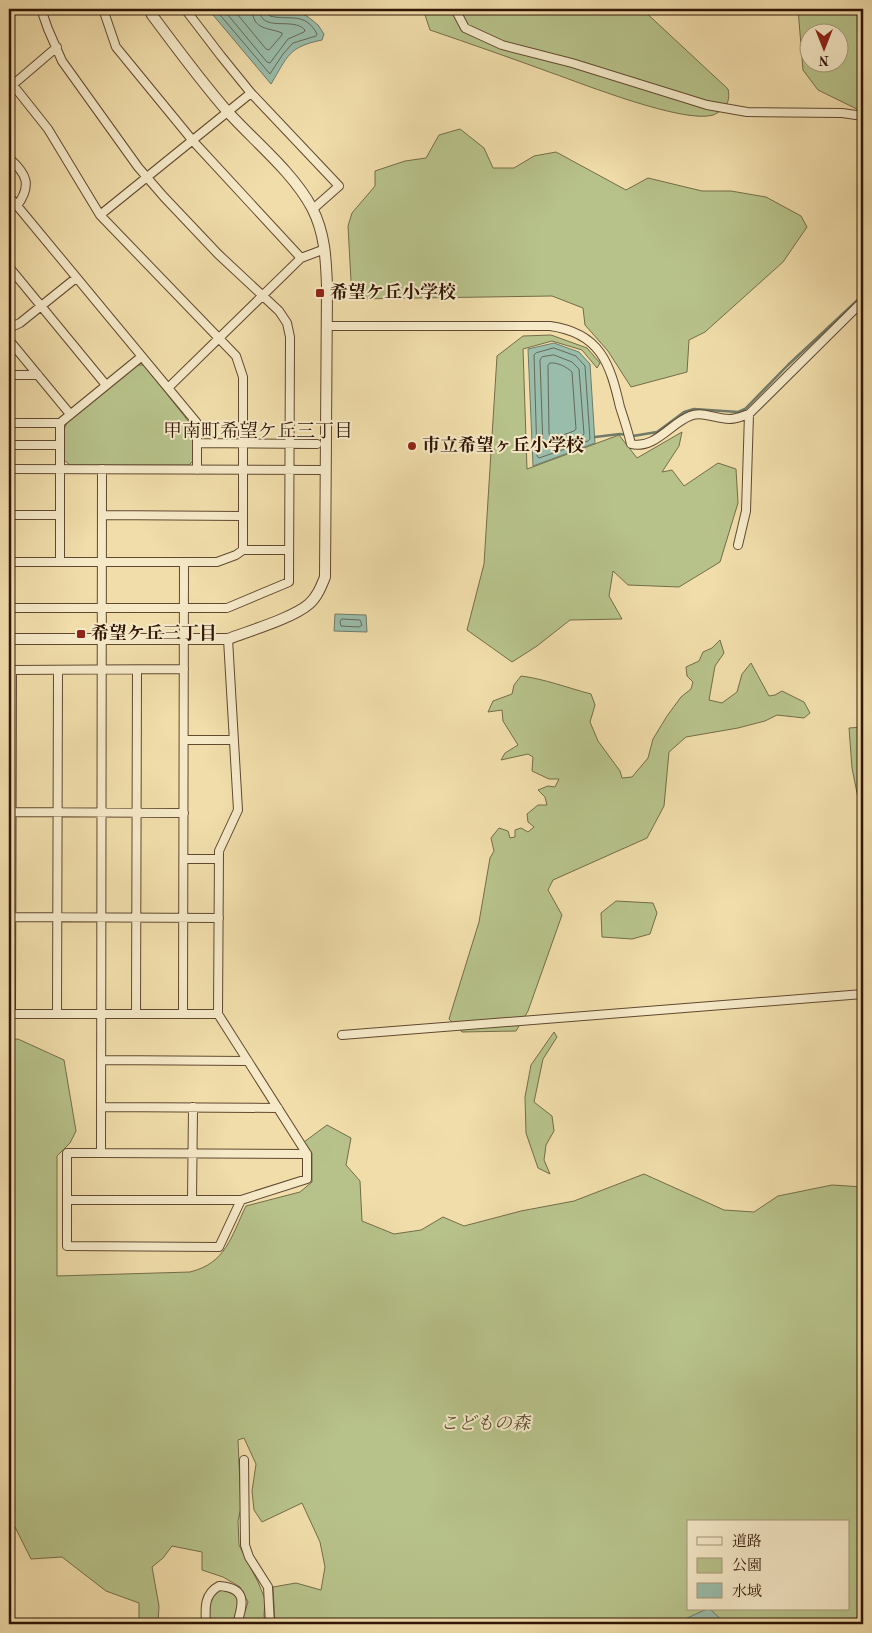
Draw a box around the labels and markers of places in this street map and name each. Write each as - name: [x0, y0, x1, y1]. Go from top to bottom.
- place label: 希望ケ丘小学校: [330, 282, 456, 302]
- marker: 希望ケ丘小学校: [314, 287, 326, 299]
- place label: 市立希望ヶ丘小学校: [422, 435, 584, 455]
- marker: 市立希望ヶ丘小学校: [406, 440, 418, 452]
- place label: 希望ケ丘三丁目: [91, 623, 217, 643]
- marker: 希望ケ丘三丁目: [75, 628, 87, 640]

